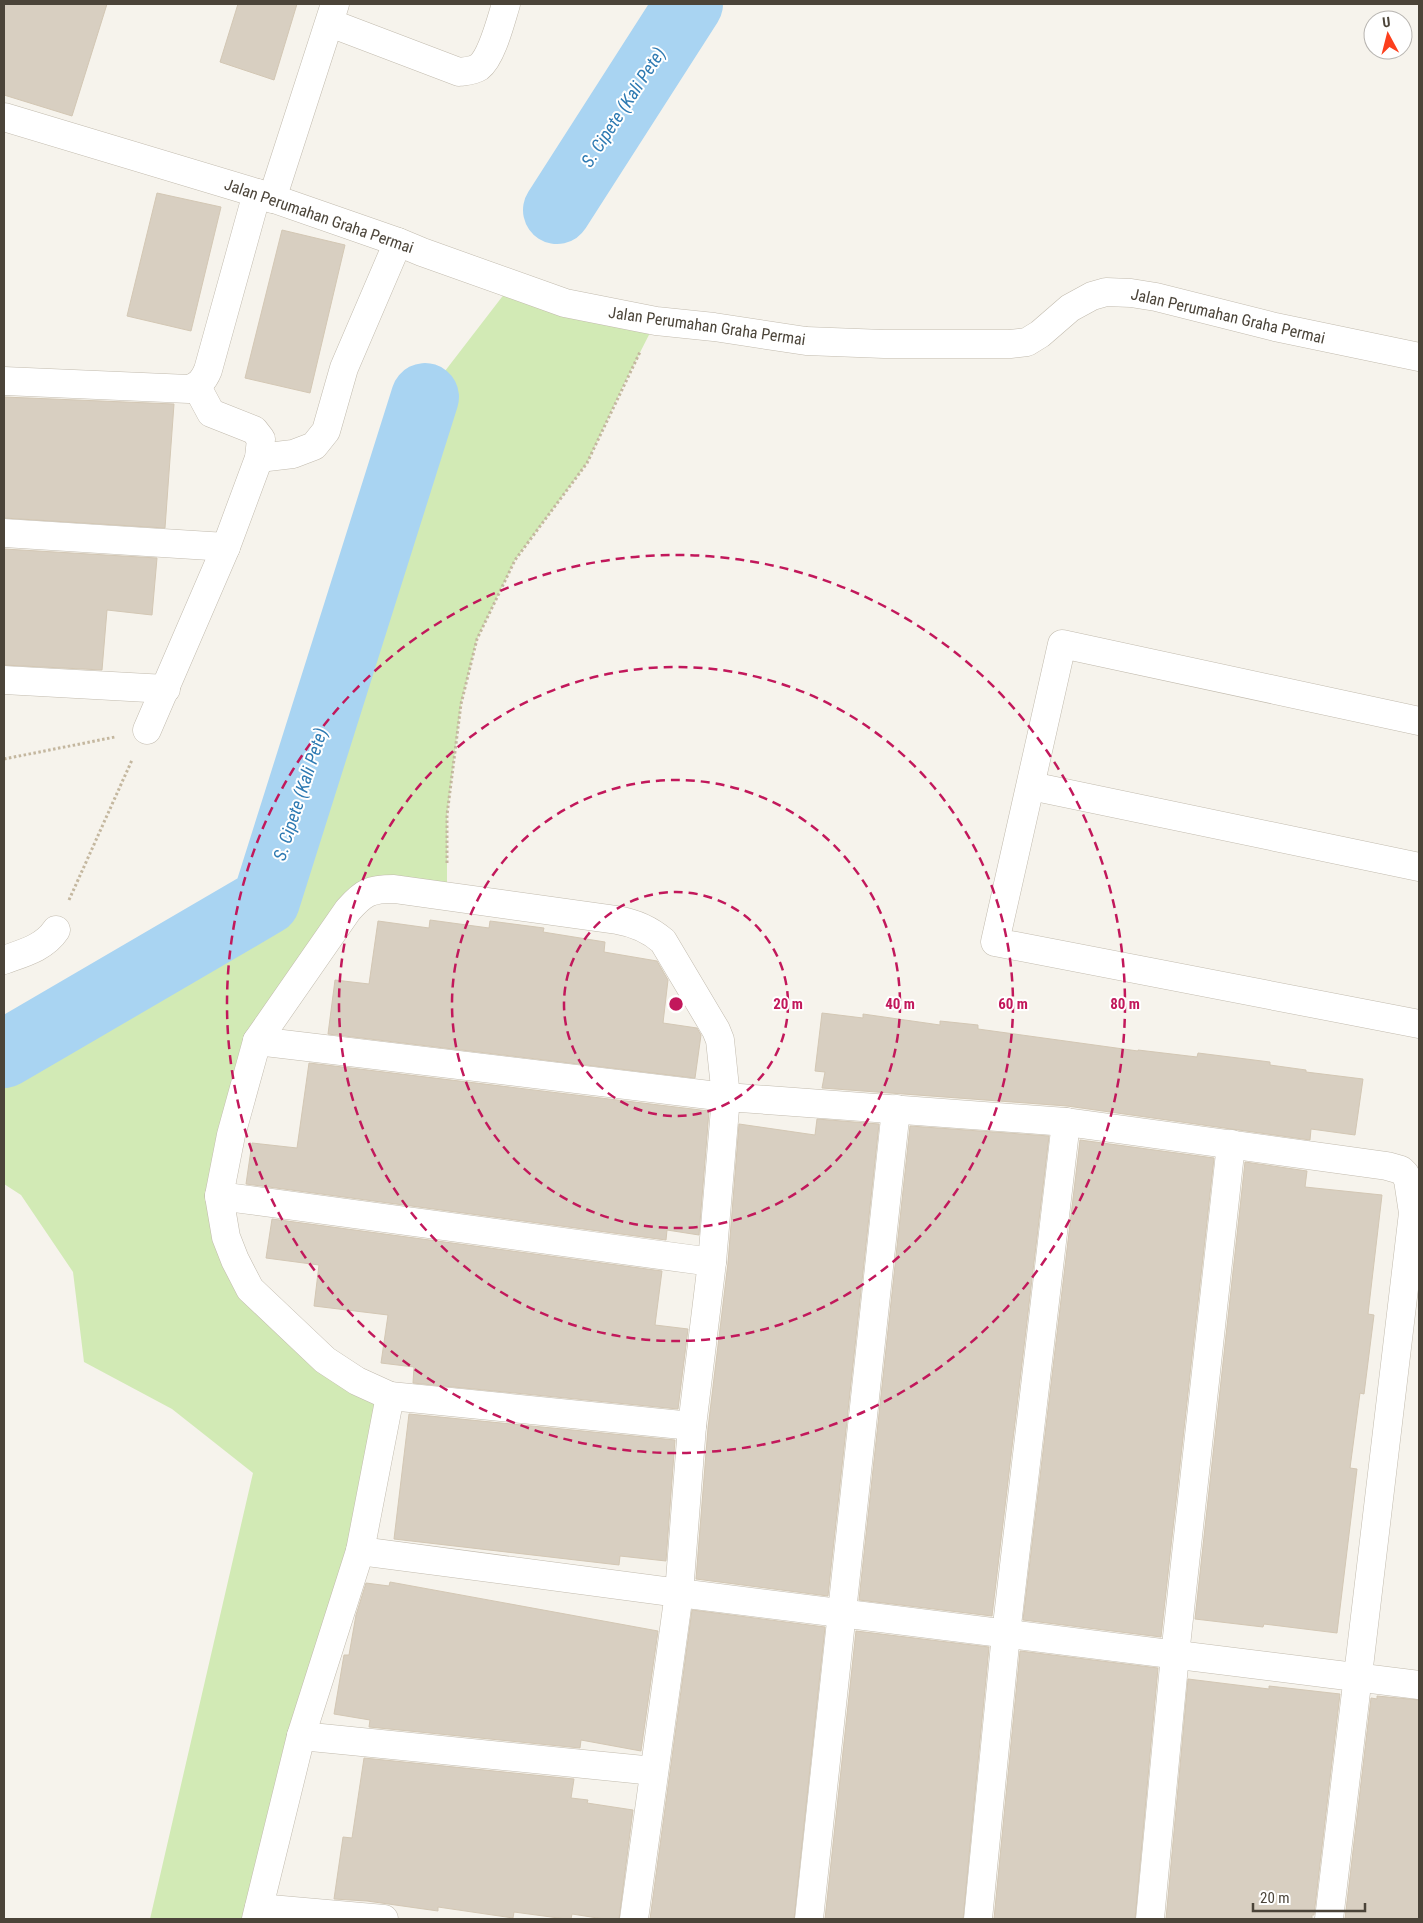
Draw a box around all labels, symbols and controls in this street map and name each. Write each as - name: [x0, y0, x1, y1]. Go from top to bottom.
- north arrow: [1363, 10, 1413, 60]
- text: U: [1381, 14, 1391, 31]
- water label: S. Cipete (Kali Pete): [577, 43, 670, 171]
- street label: Jalan Perumahan Graha Permai: [222, 175, 416, 257]
- street label: Jalan Perumahan Graha Permai: [1129, 284, 1327, 348]
- street label: Jalan Perumahan Graha Permai: [607, 303, 807, 349]
- water label: S. Cipete (Kali Pete): [269, 725, 332, 863]
- centre of rings: [667, 995, 685, 1013]
- text: 20 m: [773, 995, 803, 1013]
- text: 40 m: [885, 995, 915, 1013]
- text: 60 m: [998, 995, 1028, 1013]
- text: 80 m: [1110, 995, 1140, 1013]
- scale bar: [1253, 1880, 1366, 1912]
- text: 20 m: [1260, 1889, 1290, 1907]

